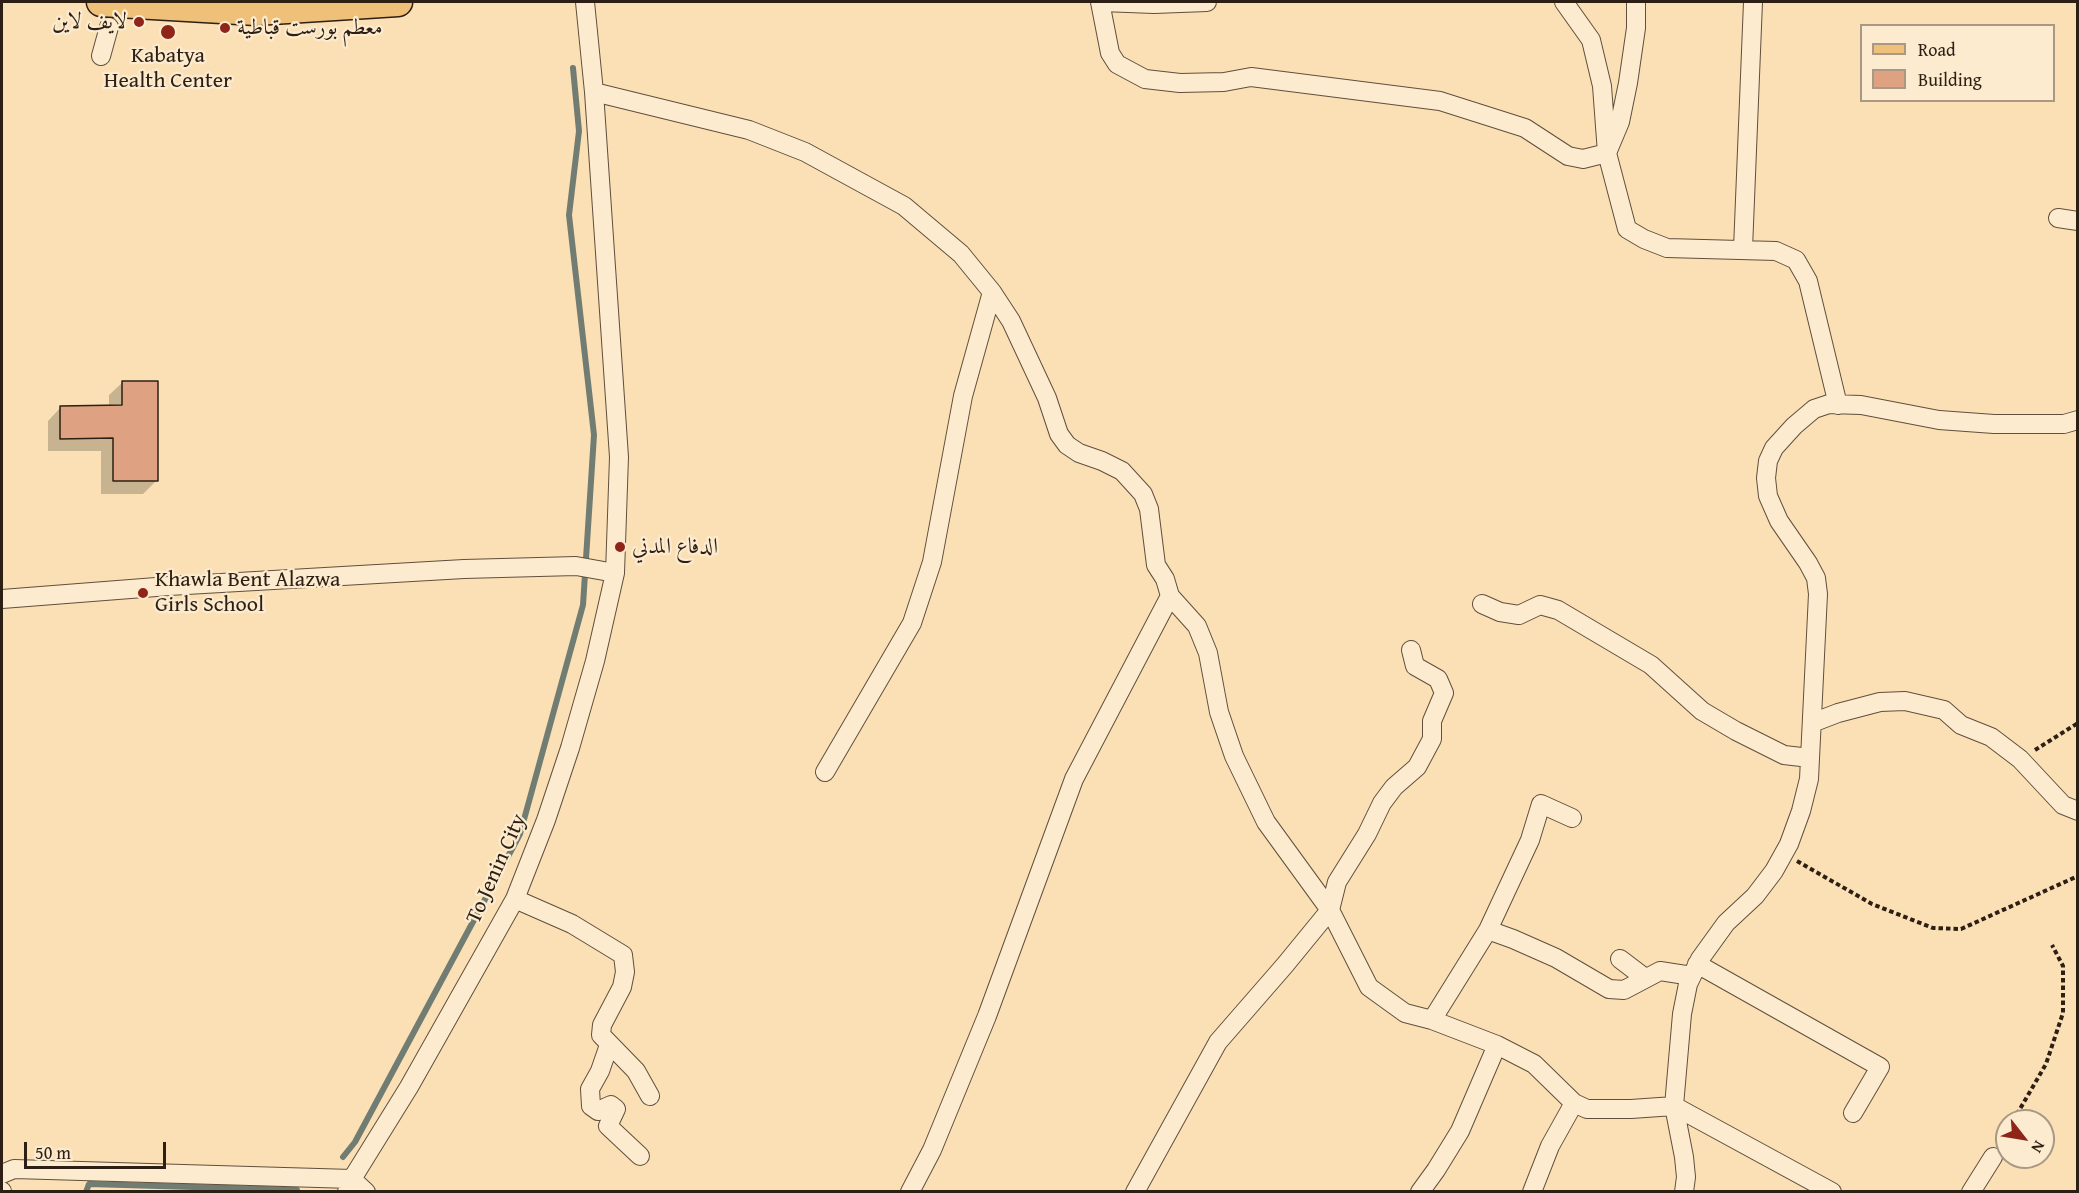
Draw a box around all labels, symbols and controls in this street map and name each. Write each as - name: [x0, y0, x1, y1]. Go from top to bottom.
- place label: لايف لاين: [52, 9, 127, 35]
- marker: لايف لاين: [132, 15, 146, 29]
- place label: معطم بورست قباطية: [237, 15, 382, 41]
- marker: معطم بورست قباطية: [218, 21, 232, 35]
- marker: Kabatya Health Center: [159, 23, 177, 41]
- legend: [1860, 24, 2055, 102]
- text: Road: [1918, 36, 1956, 63]
- place label: Kabatya Health Center: [104, 43, 232, 94]
- text: Building: [1918, 66, 1982, 93]
- place label: الدفاع المدني: [632, 534, 718, 560]
- marker: الدفاع المدني: [613, 540, 627, 554]
- place label: Khawla Bent Alazwa Girls School: [155, 567, 340, 618]
- marker: Khawla Bent Alazwa Girls School: [136, 586, 150, 600]
- street label: To Jenin City: [461, 810, 533, 928]
- north arrow: [1995, 1109, 2055, 1169]
- scale bar: [27, 1130, 170, 1168]
- text: N: [2026, 1136, 2052, 1158]
- text: 50 m: [35, 1139, 71, 1166]

